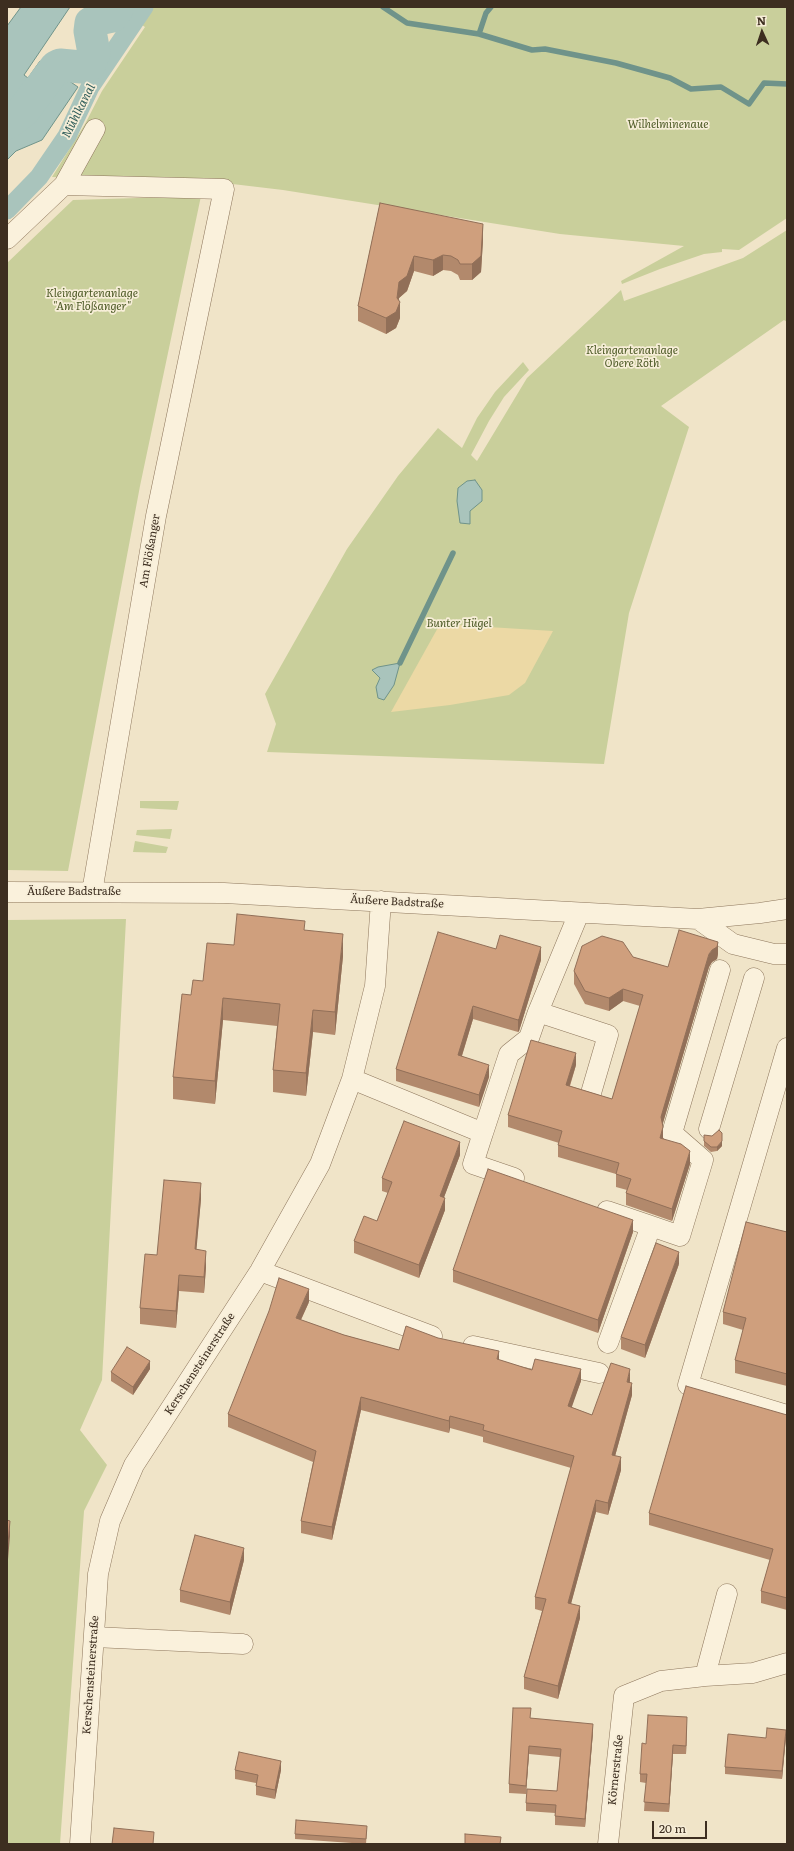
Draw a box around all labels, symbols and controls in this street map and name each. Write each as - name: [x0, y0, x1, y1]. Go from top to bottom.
- north arrow: [742, 12, 782, 52]
- text: N: [756, 12, 766, 28]
- water label: Mühlkanal: [59, 82, 99, 140]
- park label: Wilhelminenaue: [628, 118, 708, 132]
- park label: Kleingartenanlage "Am Flößanger": [46, 287, 138, 313]
- park label: Kleingartenanlage Obere Röth: [586, 344, 678, 370]
- street label: Am Flößanger: [137, 513, 163, 589]
- park label: Bunter Hügel: [427, 617, 491, 631]
- street label: Äußere Badstraße: [27, 885, 121, 899]
- street label: Äußere Badstraße: [350, 893, 444, 911]
- street label: Kerschensteinerstraße: [162, 1310, 238, 1418]
- street label: Kerschensteinerstraße: [80, 1615, 102, 1735]
- street label: Körnerstraße: [606, 1734, 626, 1806]
- scale bar: [654, 1813, 709, 1839]
- text: 20 m: [659, 1819, 686, 1837]

